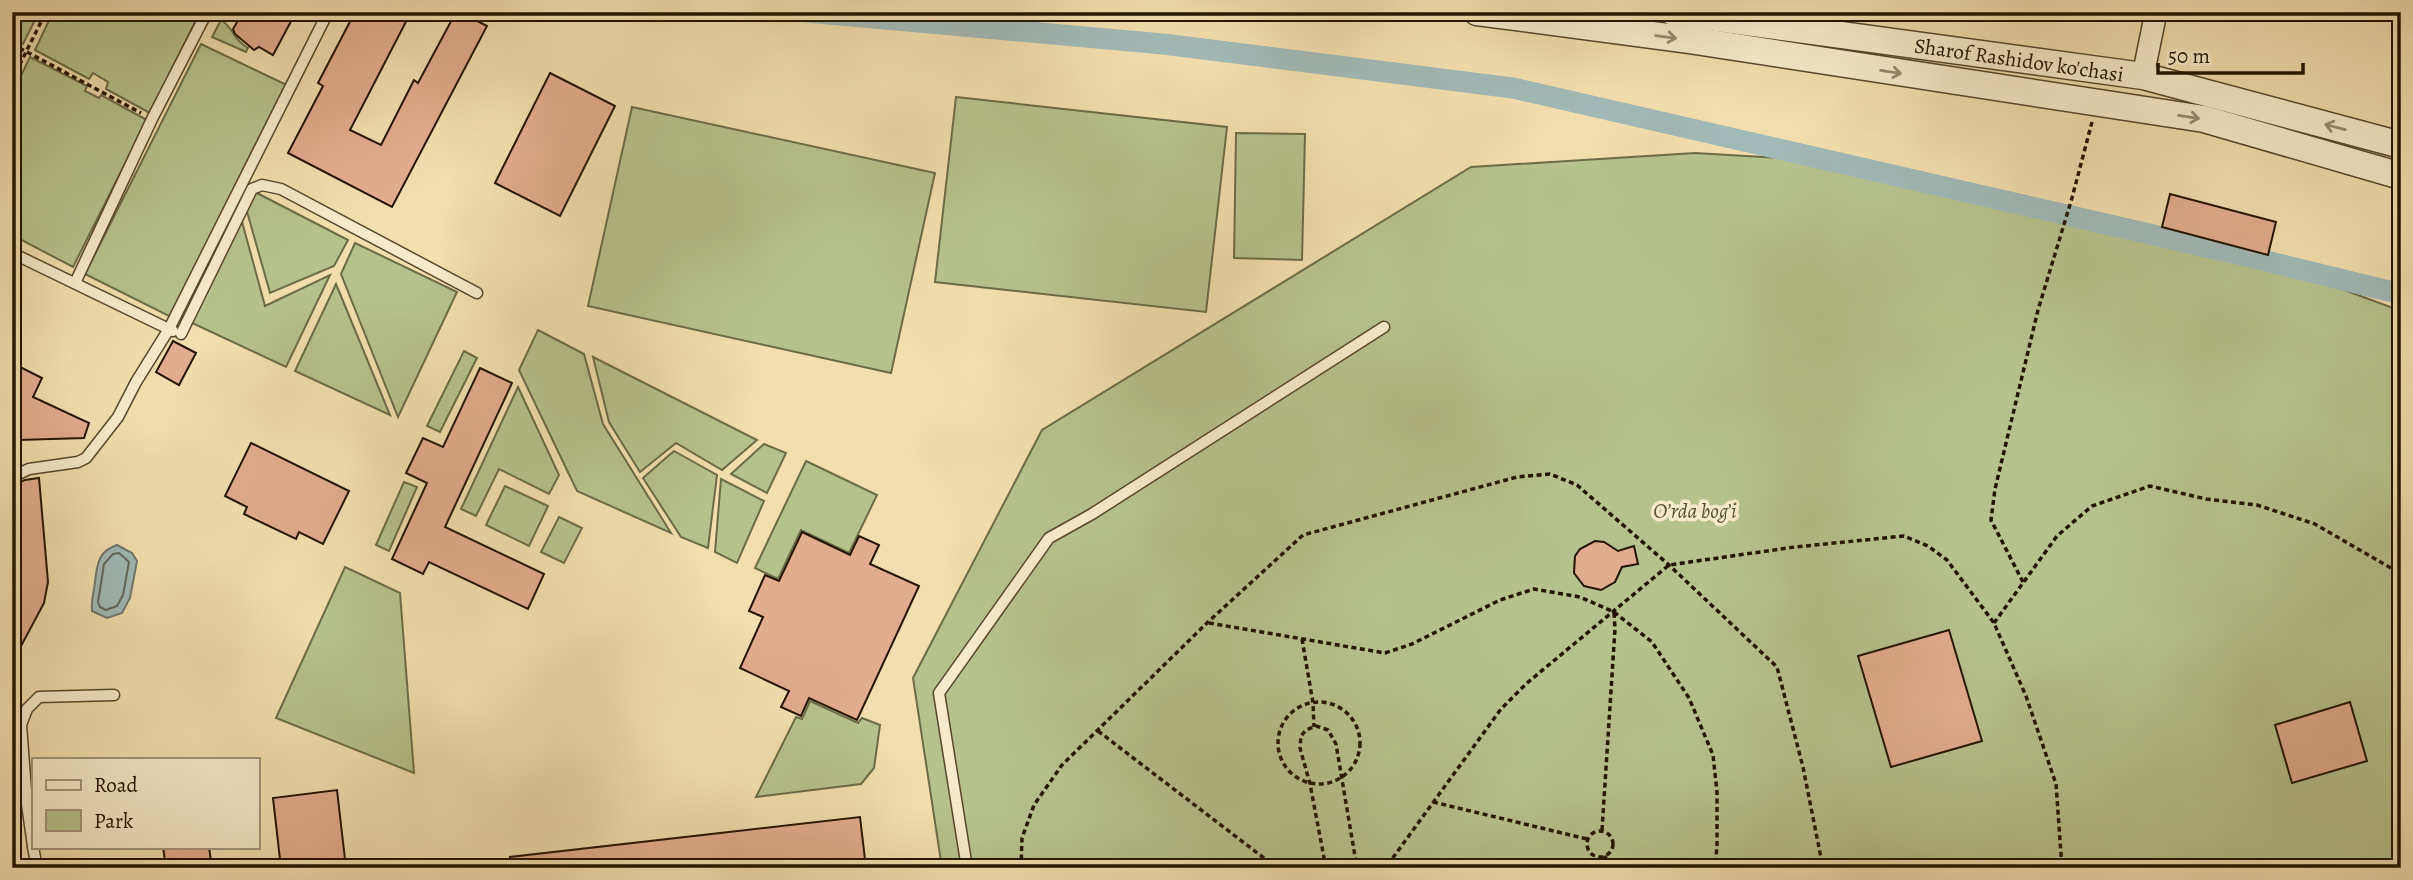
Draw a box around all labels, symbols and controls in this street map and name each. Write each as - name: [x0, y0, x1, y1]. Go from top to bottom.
- one-way arrow: [1654, 31, 1677, 44]
- street label: Sharof Rashidov ko'chasi: [1913, 31, 2126, 89]
- scale bar: [2158, 32, 2303, 76]
- text: 50 m: [2168, 42, 2210, 70]
- one-way arrow: [1879, 65, 1902, 78]
- one-way arrow: [2177, 111, 2200, 124]
- one-way arrow: [2324, 119, 2346, 132]
- park label: O’rda bog’i: [1653, 497, 1737, 525]
- legend: [32, 758, 259, 848]
- text: Road: [94, 771, 138, 799]
- text: Park: [94, 807, 134, 835]

